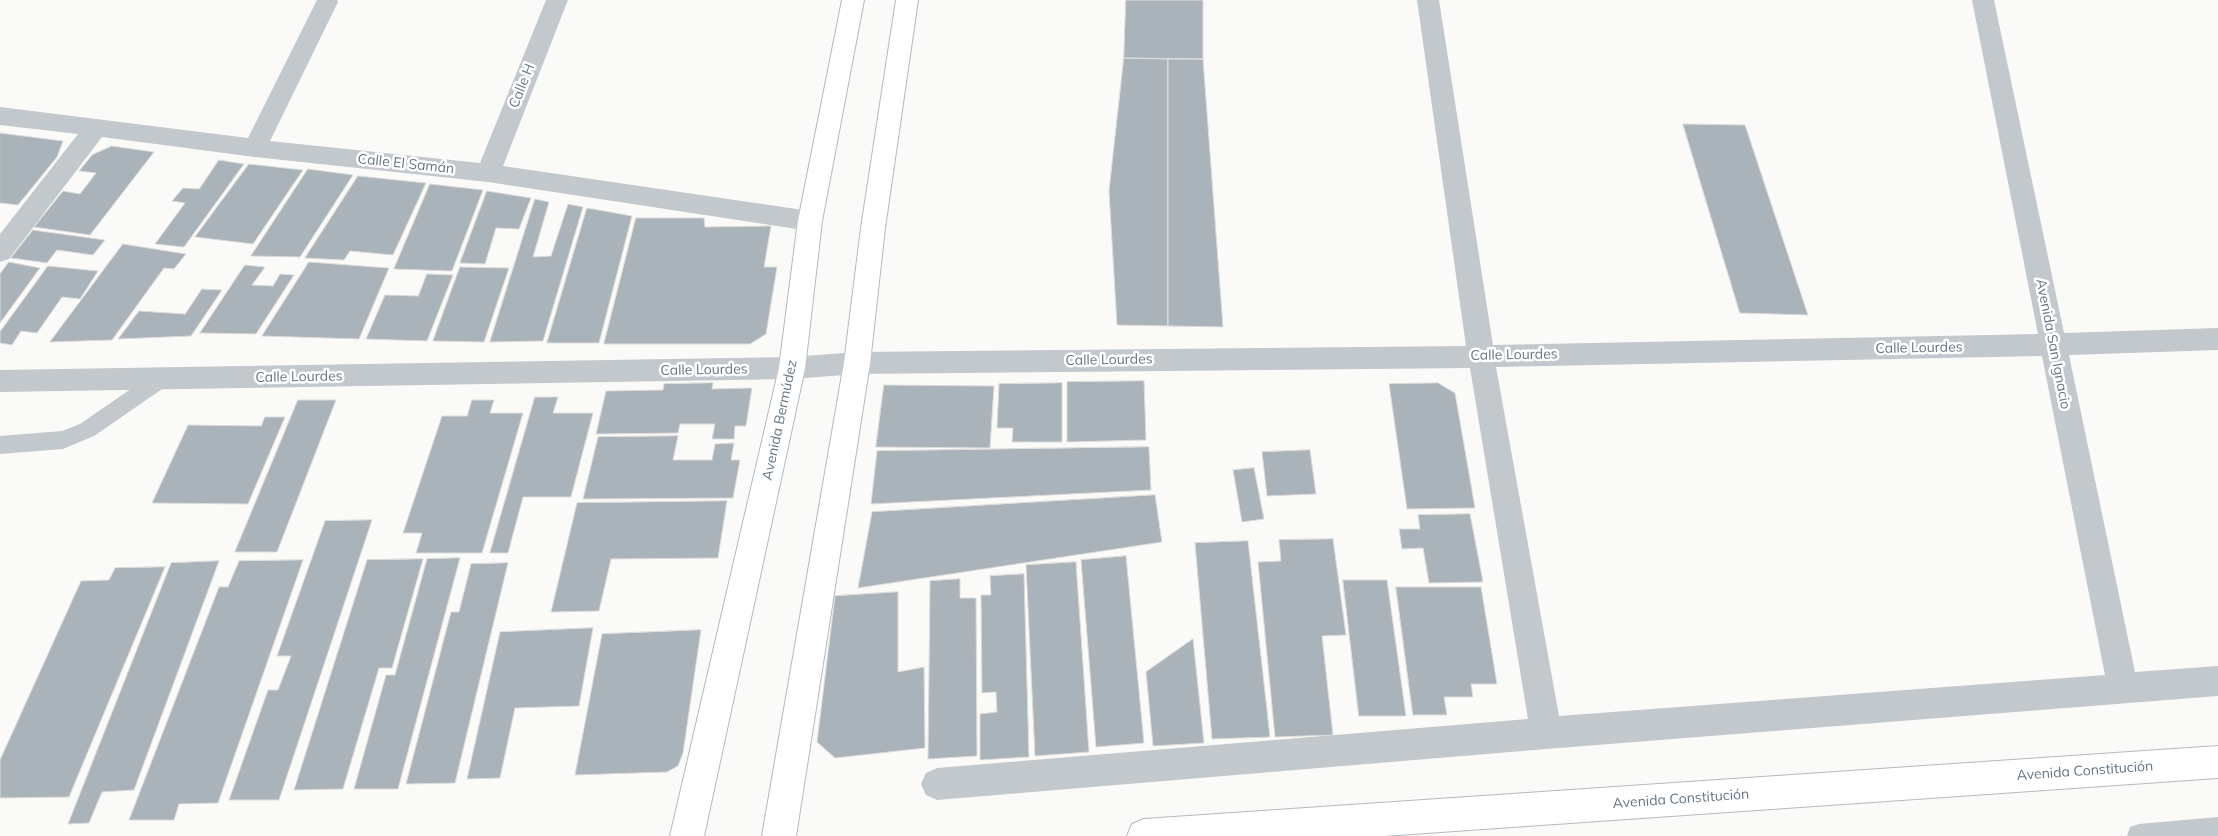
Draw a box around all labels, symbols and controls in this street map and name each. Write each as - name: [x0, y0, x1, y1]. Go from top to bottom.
- street label: Calle H: [506, 61, 538, 111]
- street label: Calle El Samán: [357, 151, 455, 177]
- street label: Avenida San Ignacio: [2032, 277, 2074, 411]
- street label: Calle Lourdes: [1875, 339, 1963, 357]
- street label: Calle Lourdes: [1470, 346, 1558, 364]
- street label: Calle Lourdes: [1065, 351, 1153, 369]
- street label: Avenida Bermúdez: [759, 358, 801, 482]
- street label: Calle Lourdes: [660, 361, 748, 379]
- street label: Calle Lourdes: [255, 368, 343, 386]
- street label: Avenida Constitución: [2016, 758, 2154, 784]
- street label: Avenida Constitución: [1612, 786, 1750, 812]

